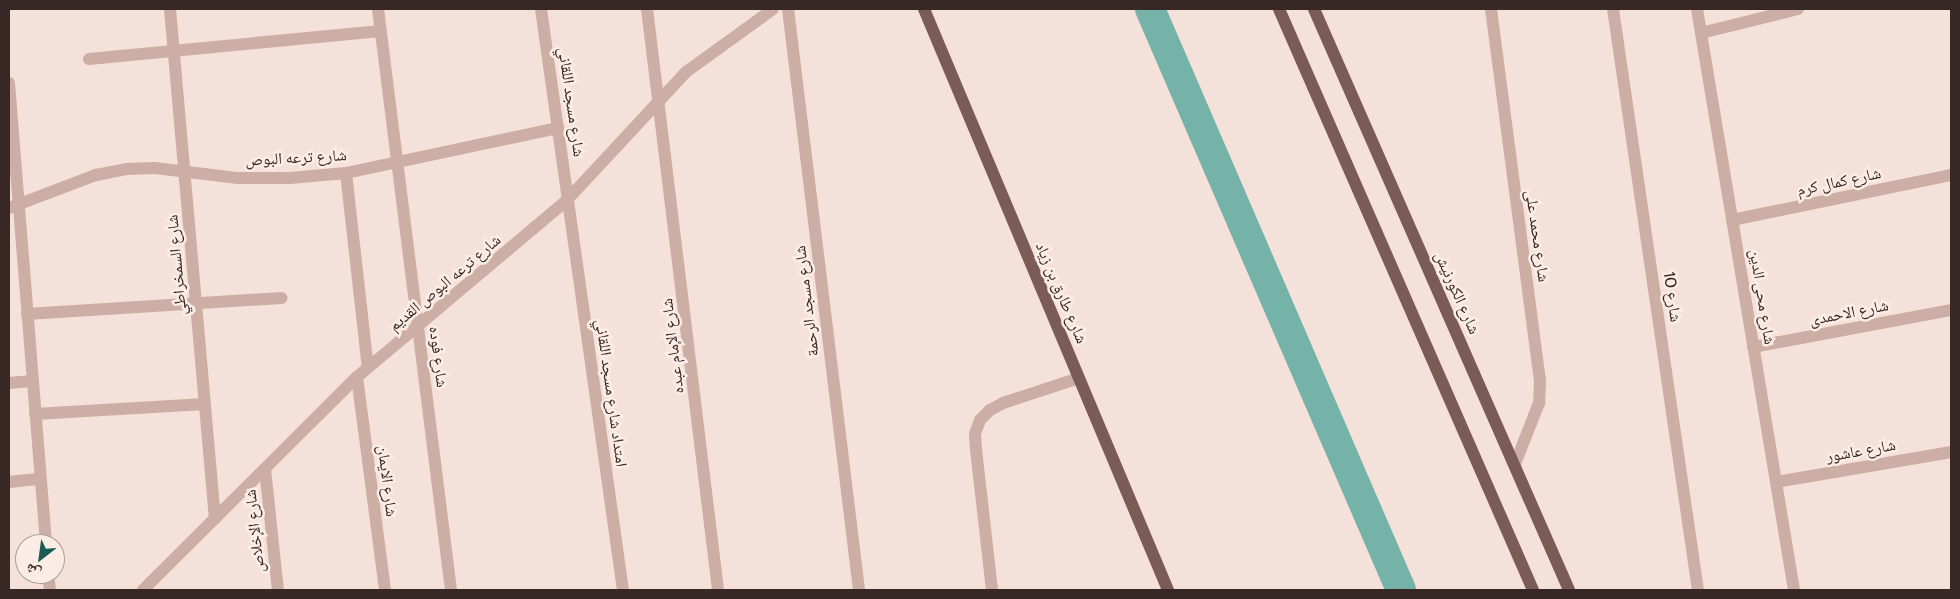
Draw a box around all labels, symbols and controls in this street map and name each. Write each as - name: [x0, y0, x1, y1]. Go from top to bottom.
- street label: شارع مسجد اللقاني: [554, 46, 588, 158]
- street label: شارع ترعه البوص: [245, 146, 347, 170]
- street label: شارع كمال كرم: [1795, 164, 1883, 200]
- street label: شارع محمد على: [1521, 189, 1553, 283]
- street label: شارع السمخراطي: [163, 214, 191, 316]
- street label: شارع ترعه البوص القديم: [385, 231, 505, 335]
- street label: شارع طارق بن زياد: [1031, 239, 1091, 347]
- street label: شارع مسجد الرحمة: [791, 245, 823, 357]
- street label: شارع محى الدين: [1745, 248, 1779, 346]
- street label: شارع الكورنيش: [1430, 249, 1484, 337]
- street label: شارع 10: [1659, 271, 1685, 323]
- street label: شارع الاحمدى: [1808, 296, 1890, 330]
- street label: شارع الإمام عبده: [658, 297, 688, 395]
- street label: امتداد شارع مسجد اللقاني: [591, 318, 631, 468]
- street label: شارع فوده: [425, 325, 451, 389]
- street label: شارع عاشور: [1825, 435, 1897, 467]
- street label: شارع الايمان: [373, 444, 401, 518]
- street label: شارع الإخلاص: [241, 488, 269, 574]
- north arrow: [15, 534, 65, 584]
- text: ش: [22, 560, 44, 583]

